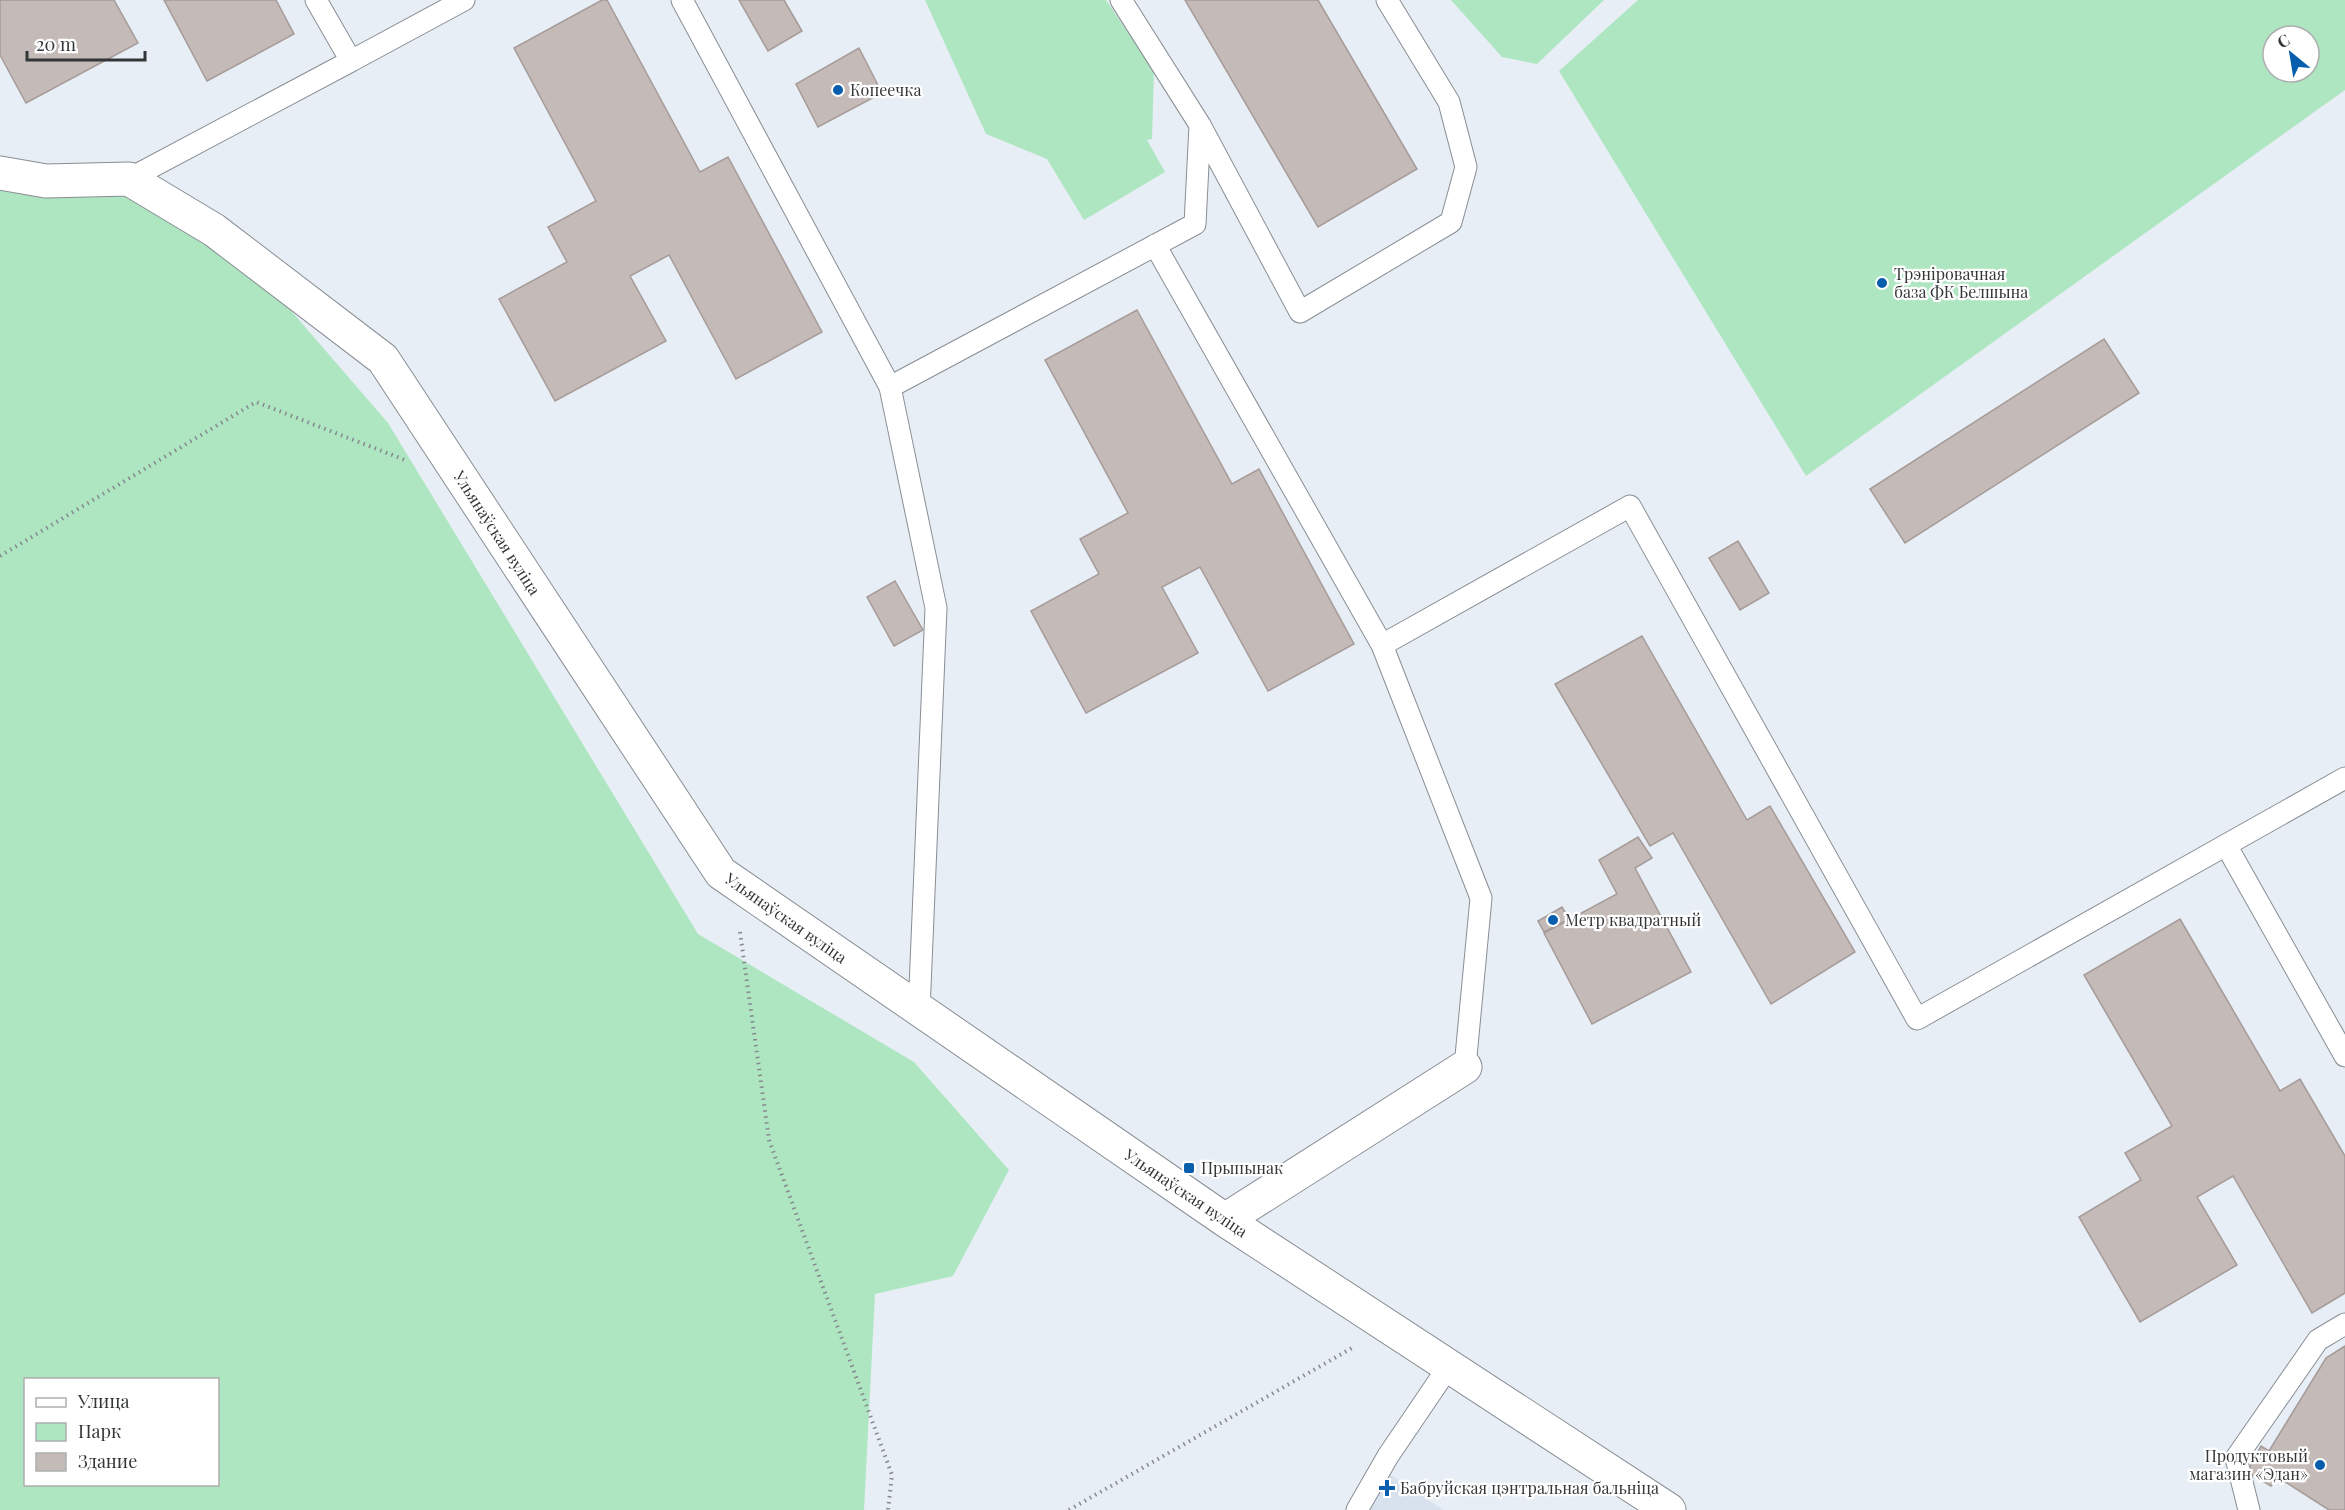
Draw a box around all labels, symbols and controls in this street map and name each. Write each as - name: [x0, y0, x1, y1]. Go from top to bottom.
- scale bar: [27, 24, 146, 62]
- north arrow: [2261, 24, 2321, 84]
- text: С: [2273, 29, 2293, 52]
- text: 20 m: [36, 32, 76, 56]
- place label: Копеечка: [850, 79, 921, 100]
- marker: Копеечка: [831, 83, 845, 97]
- place label: Трэніровачная база ФК Белшына: [1894, 263, 2028, 302]
- marker: Трэніровачная база ФК Белшына: [1875, 276, 1889, 290]
- street label: Ульянаўская вуліца: [449, 466, 546, 599]
- street label: Ульянаўская вуліца: [720, 867, 851, 968]
- place label: Метр квадратный: [1565, 909, 1701, 930]
- marker: Метр квадратный: [1546, 913, 1560, 927]
- street label: Ульянаўская вуліца: [1120, 1143, 1252, 1242]
- place label: Прыпынак: [1201, 1157, 1283, 1178]
- marker: Прыпынак: [1182, 1161, 1196, 1175]
- legend: [24, 1378, 219, 1486]
- text: Улица: [77, 1389, 129, 1413]
- text: Парк: [78, 1419, 121, 1443]
- place label: Продуктовый магазин «Эдан»: [2189, 1445, 2308, 1484]
- text: Здание: [78, 1449, 137, 1473]
- marker: Продуктовый магазин «Эдан»: [2313, 1458, 2327, 1472]
- place label: Бабруйская цэнтральная бальніца: [1400, 1477, 1659, 1498]
- marker: Бабруйская цэнтральная бальніца: [1378, 1479, 1396, 1497]

